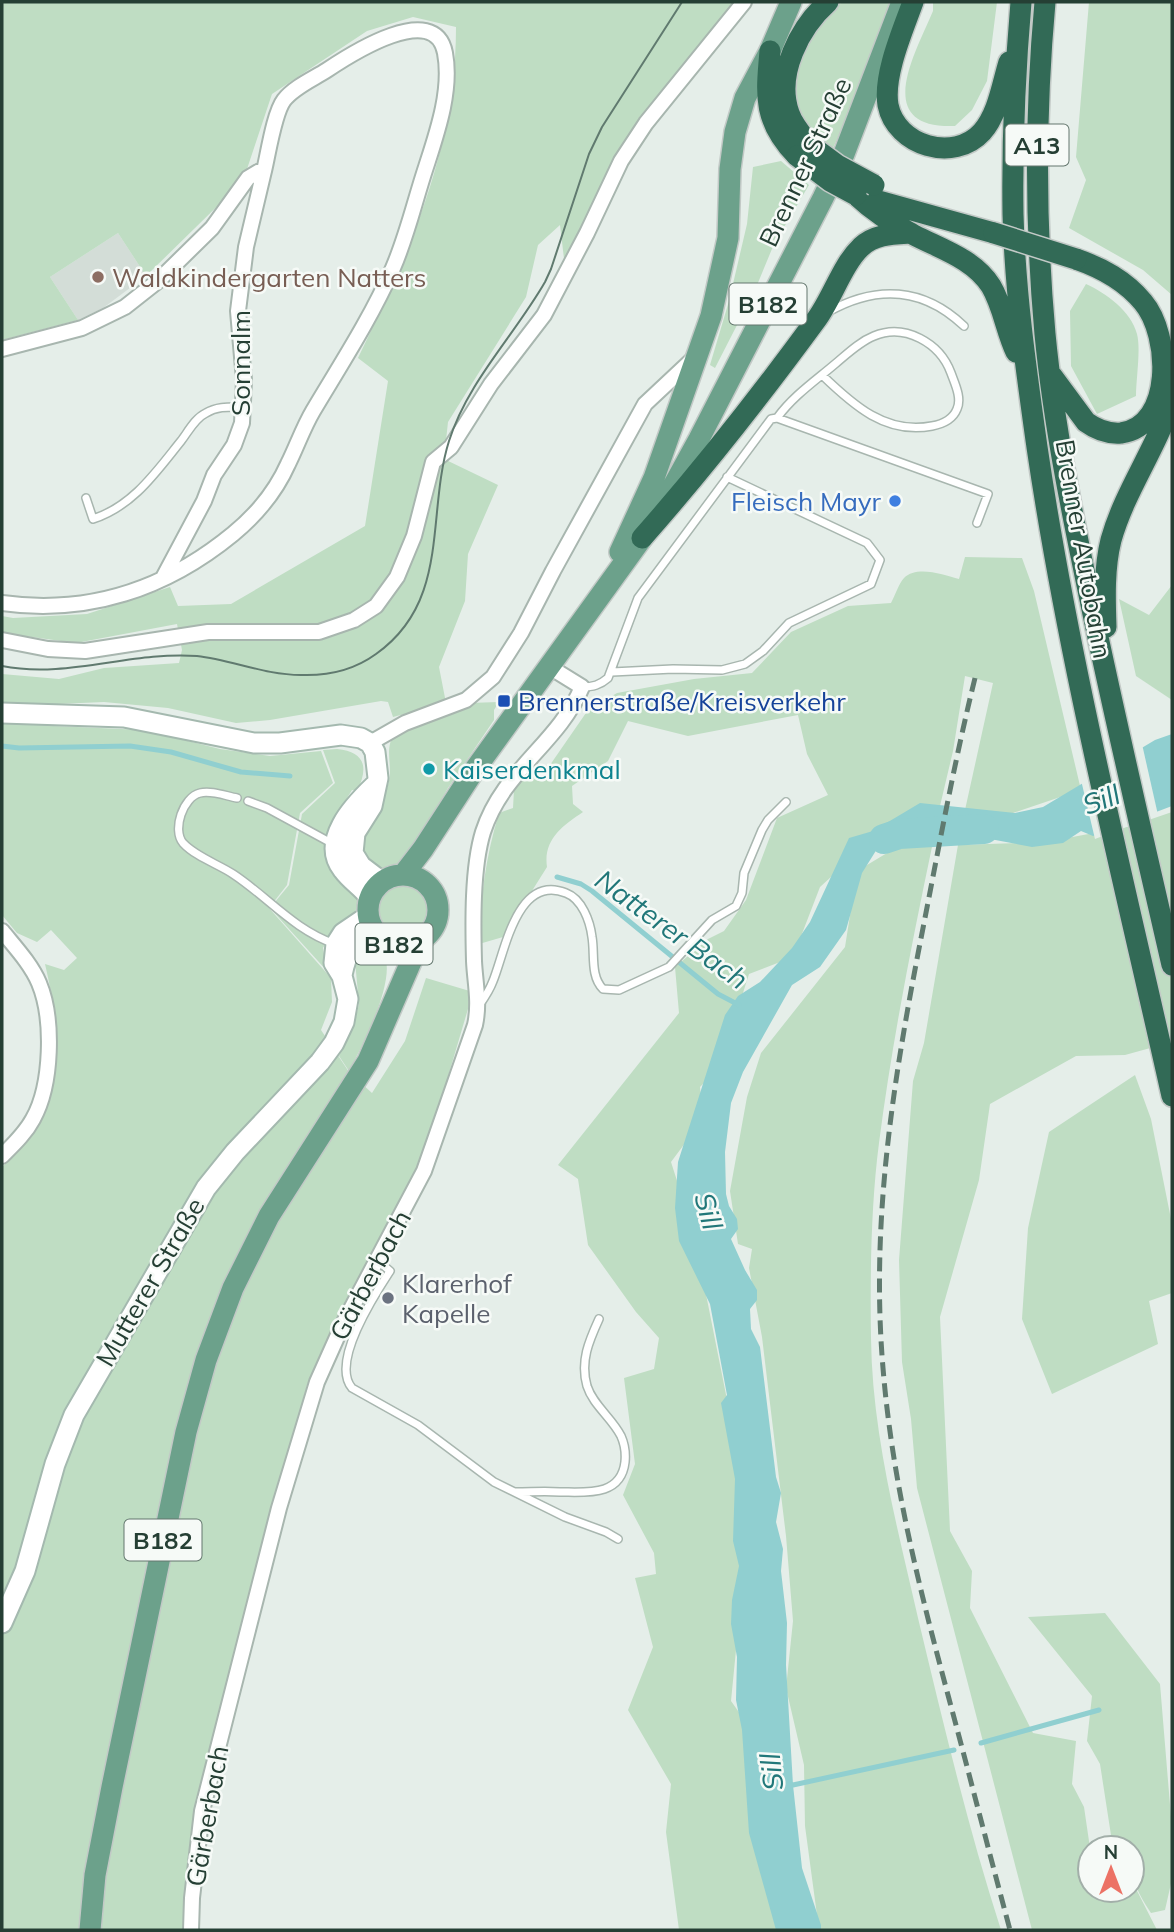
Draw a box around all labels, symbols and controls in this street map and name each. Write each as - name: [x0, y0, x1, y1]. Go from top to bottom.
- street label: Brenner Straße: [751, 72, 859, 252]
- road number: A13: [1006, 125, 1068, 166]
- place label: Waldkindergarten Natters: [112, 261, 426, 294]
- marker: Waldkindergarten Natters: [90, 269, 106, 285]
- road number: B182: [730, 284, 806, 324]
- street label: Sonnalm: [224, 310, 257, 416]
- street label: Brenner Autobahn: [1049, 437, 1119, 661]
- place label: Fleisch Mayr: [731, 485, 882, 518]
- marker: Fleisch Mayr: [887, 493, 903, 509]
- place label: Brennerstraße/Kreisverkehr: [518, 685, 846, 718]
- marker: Brennerstraße/Kreisverkehr: [496, 693, 512, 709]
- place label: Kaiserdenkmal: [443, 753, 621, 786]
- marker: Kaiserdenkmal: [421, 761, 437, 777]
- water label: Sill: [1077, 776, 1125, 822]
- water label: Natterer Bach: [589, 862, 755, 996]
- road number: B182: [356, 924, 432, 964]
- water label: Sill: [687, 1188, 731, 1234]
- street label: Mutterer Straße: [88, 1192, 212, 1372]
- street label: Gärberbach: [322, 1204, 418, 1346]
- place label: Klarerhof Kapelle: [402, 1267, 513, 1330]
- marker: Klarerhof Kapelle: [380, 1290, 396, 1306]
- road number: B182: [124, 1520, 202, 1560]
- street label: Gärberbach: [178, 1743, 236, 1889]
- water label: Sill: [752, 1751, 790, 1792]
- north arrow: [1076, 1834, 1146, 1904]
- text: N: [1104, 1840, 1118, 1864]

